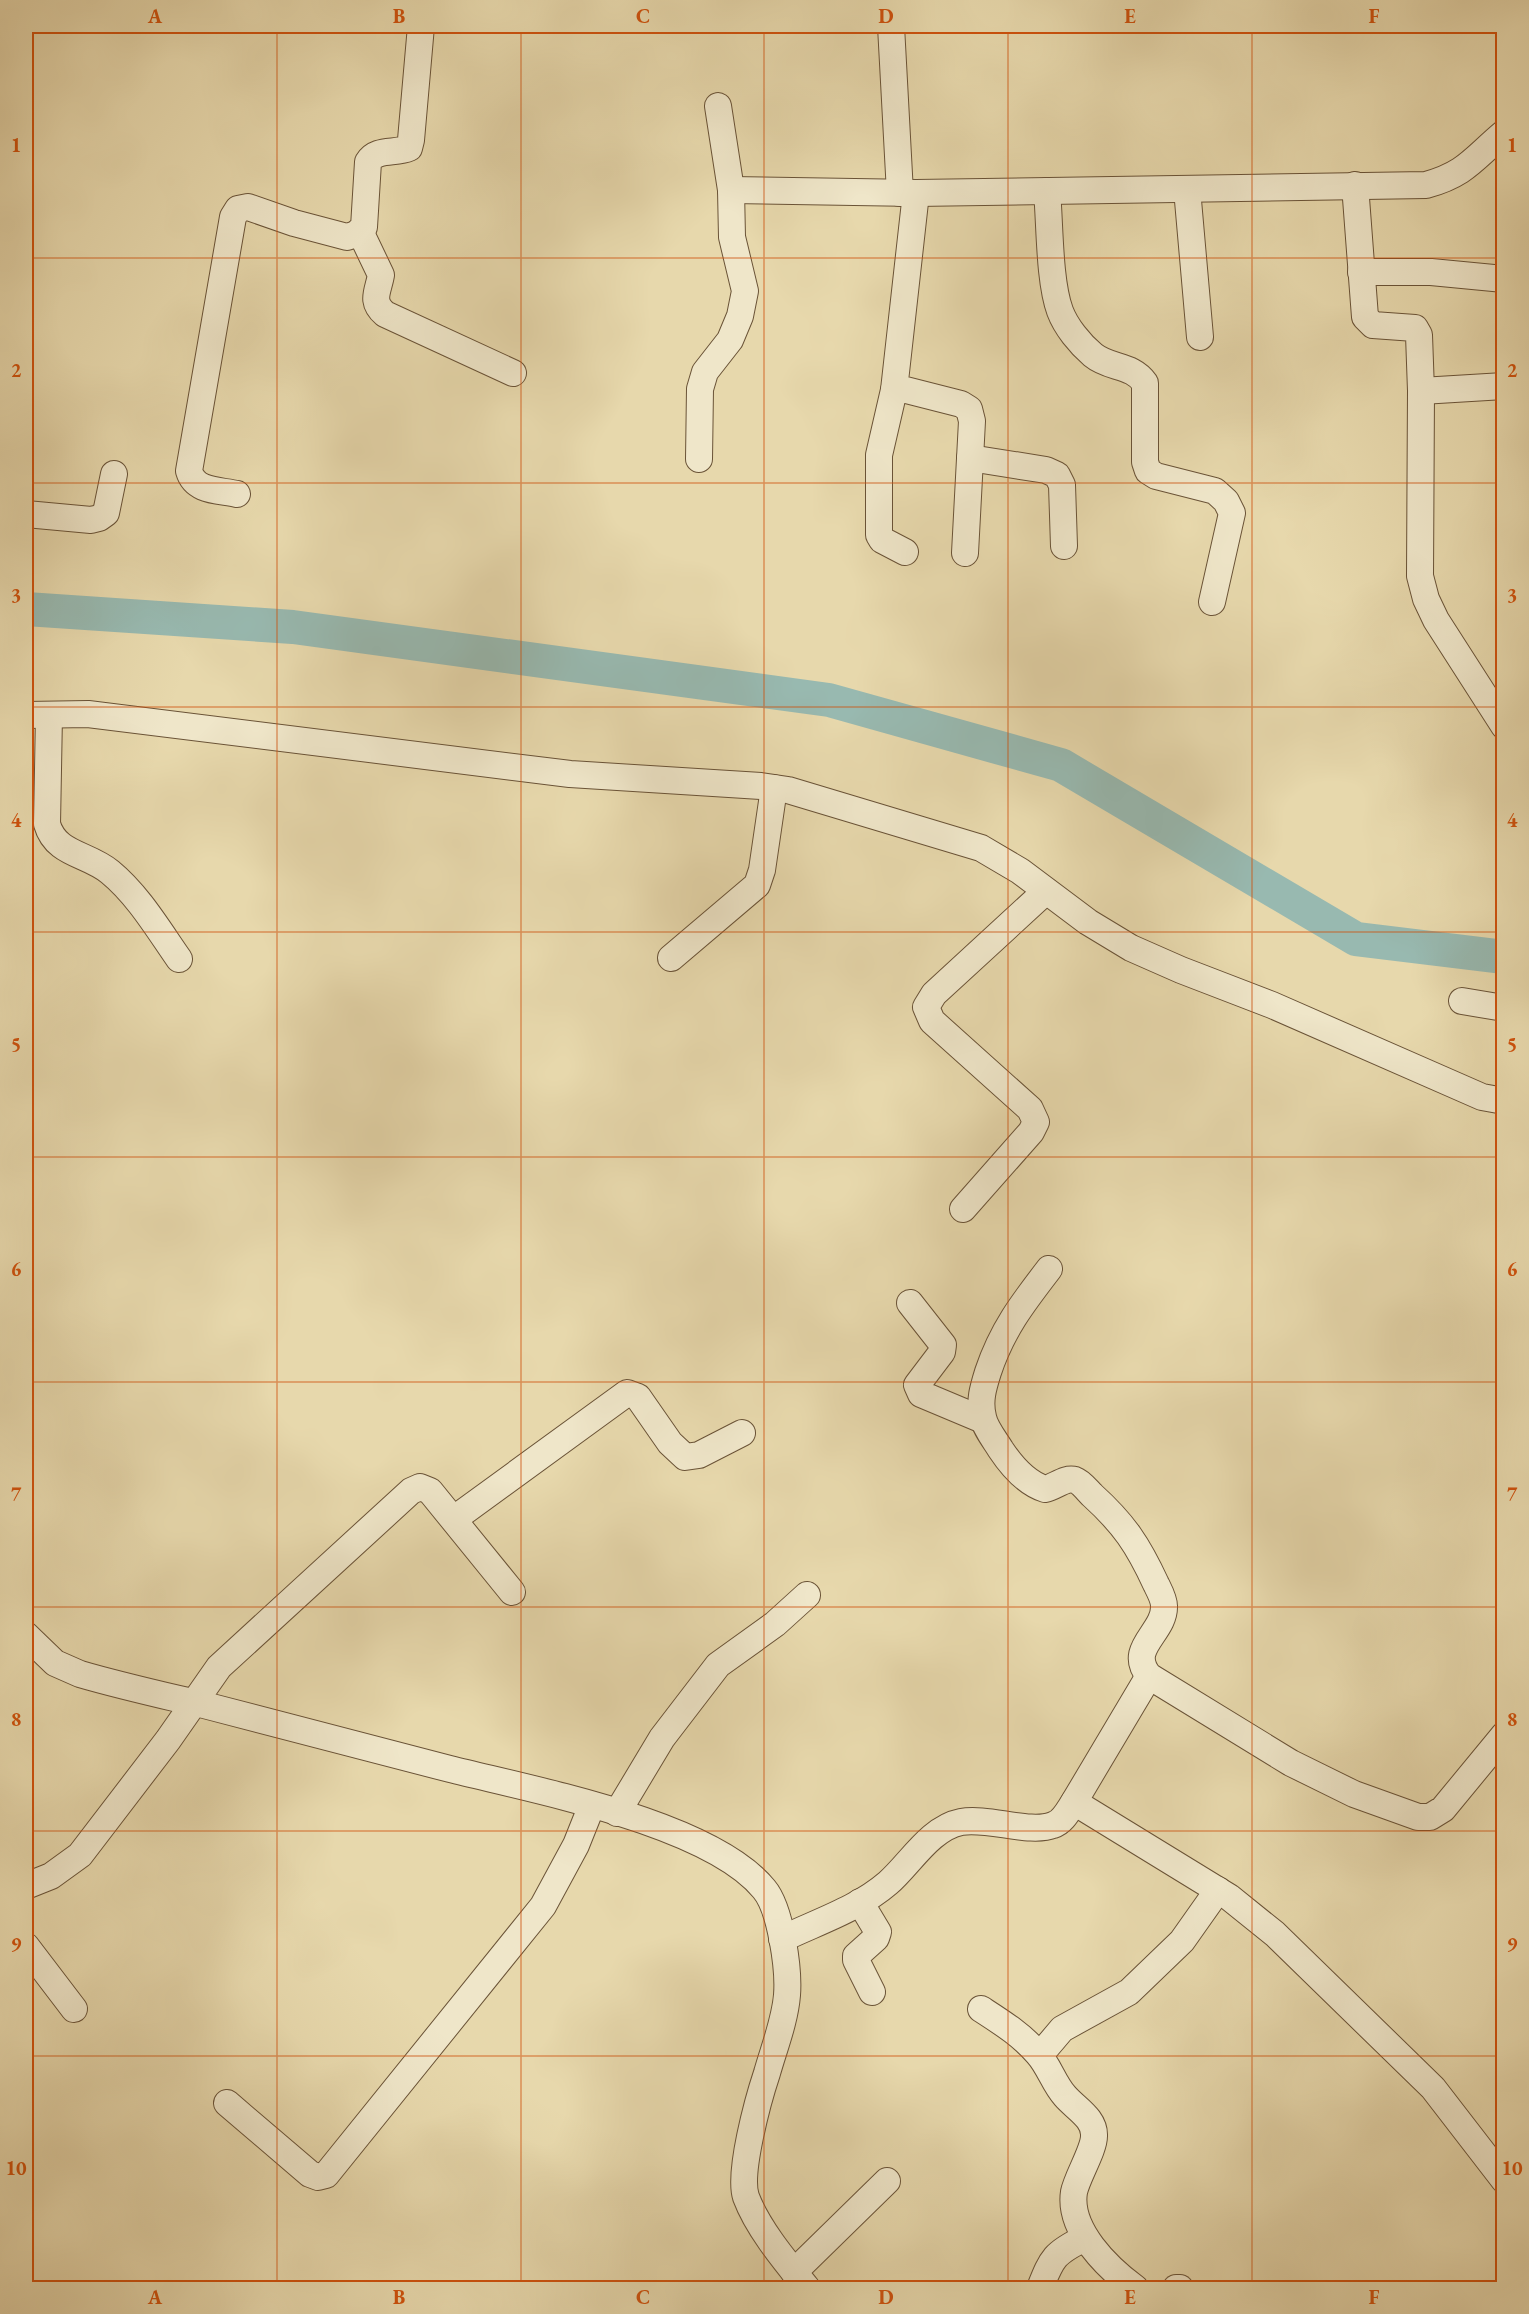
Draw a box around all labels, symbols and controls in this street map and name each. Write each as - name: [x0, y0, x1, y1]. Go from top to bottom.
- text: A: [147, 3, 163, 29]
- text: B: [393, 3, 405, 29]
- text: C: [636, 3, 650, 29]
- text: D: [878, 3, 894, 29]
- text: E: [1124, 3, 1136, 29]
- text: F: [1369, 3, 1380, 29]
- text: 1: [11, 132, 21, 158]
- text: 1: [1507, 132, 1517, 158]
- text: 2: [11, 357, 22, 383]
- text: 2: [1507, 357, 1518, 383]
- text: 3: [11, 582, 21, 608]
- text: 3: [1507, 582, 1517, 608]
- text: 4: [11, 807, 22, 833]
- text: 4: [1507, 807, 1518, 833]
- text: 5: [11, 1031, 21, 1057]
- text: 5: [1507, 1031, 1517, 1057]
- text: 6: [11, 1256, 22, 1282]
- text: 6: [1507, 1256, 1518, 1282]
- text: 7: [11, 1481, 22, 1507]
- text: 7: [1507, 1481, 1518, 1507]
- text: 8: [11, 1706, 21, 1732]
- text: 8: [1507, 1706, 1517, 1732]
- text: 9: [11, 1931, 22, 1957]
- text: 9: [1507, 1931, 1518, 1957]
- text: 10: [5, 2155, 27, 2181]
- text: 10: [1501, 2155, 1523, 2181]
- text: A: [147, 2284, 163, 2310]
- text: B: [393, 2284, 405, 2310]
- text: C: [636, 2284, 650, 2310]
- text: D: [878, 2284, 894, 2310]
- text: E: [1124, 2284, 1136, 2310]
- text: F: [1369, 2284, 1380, 2310]

